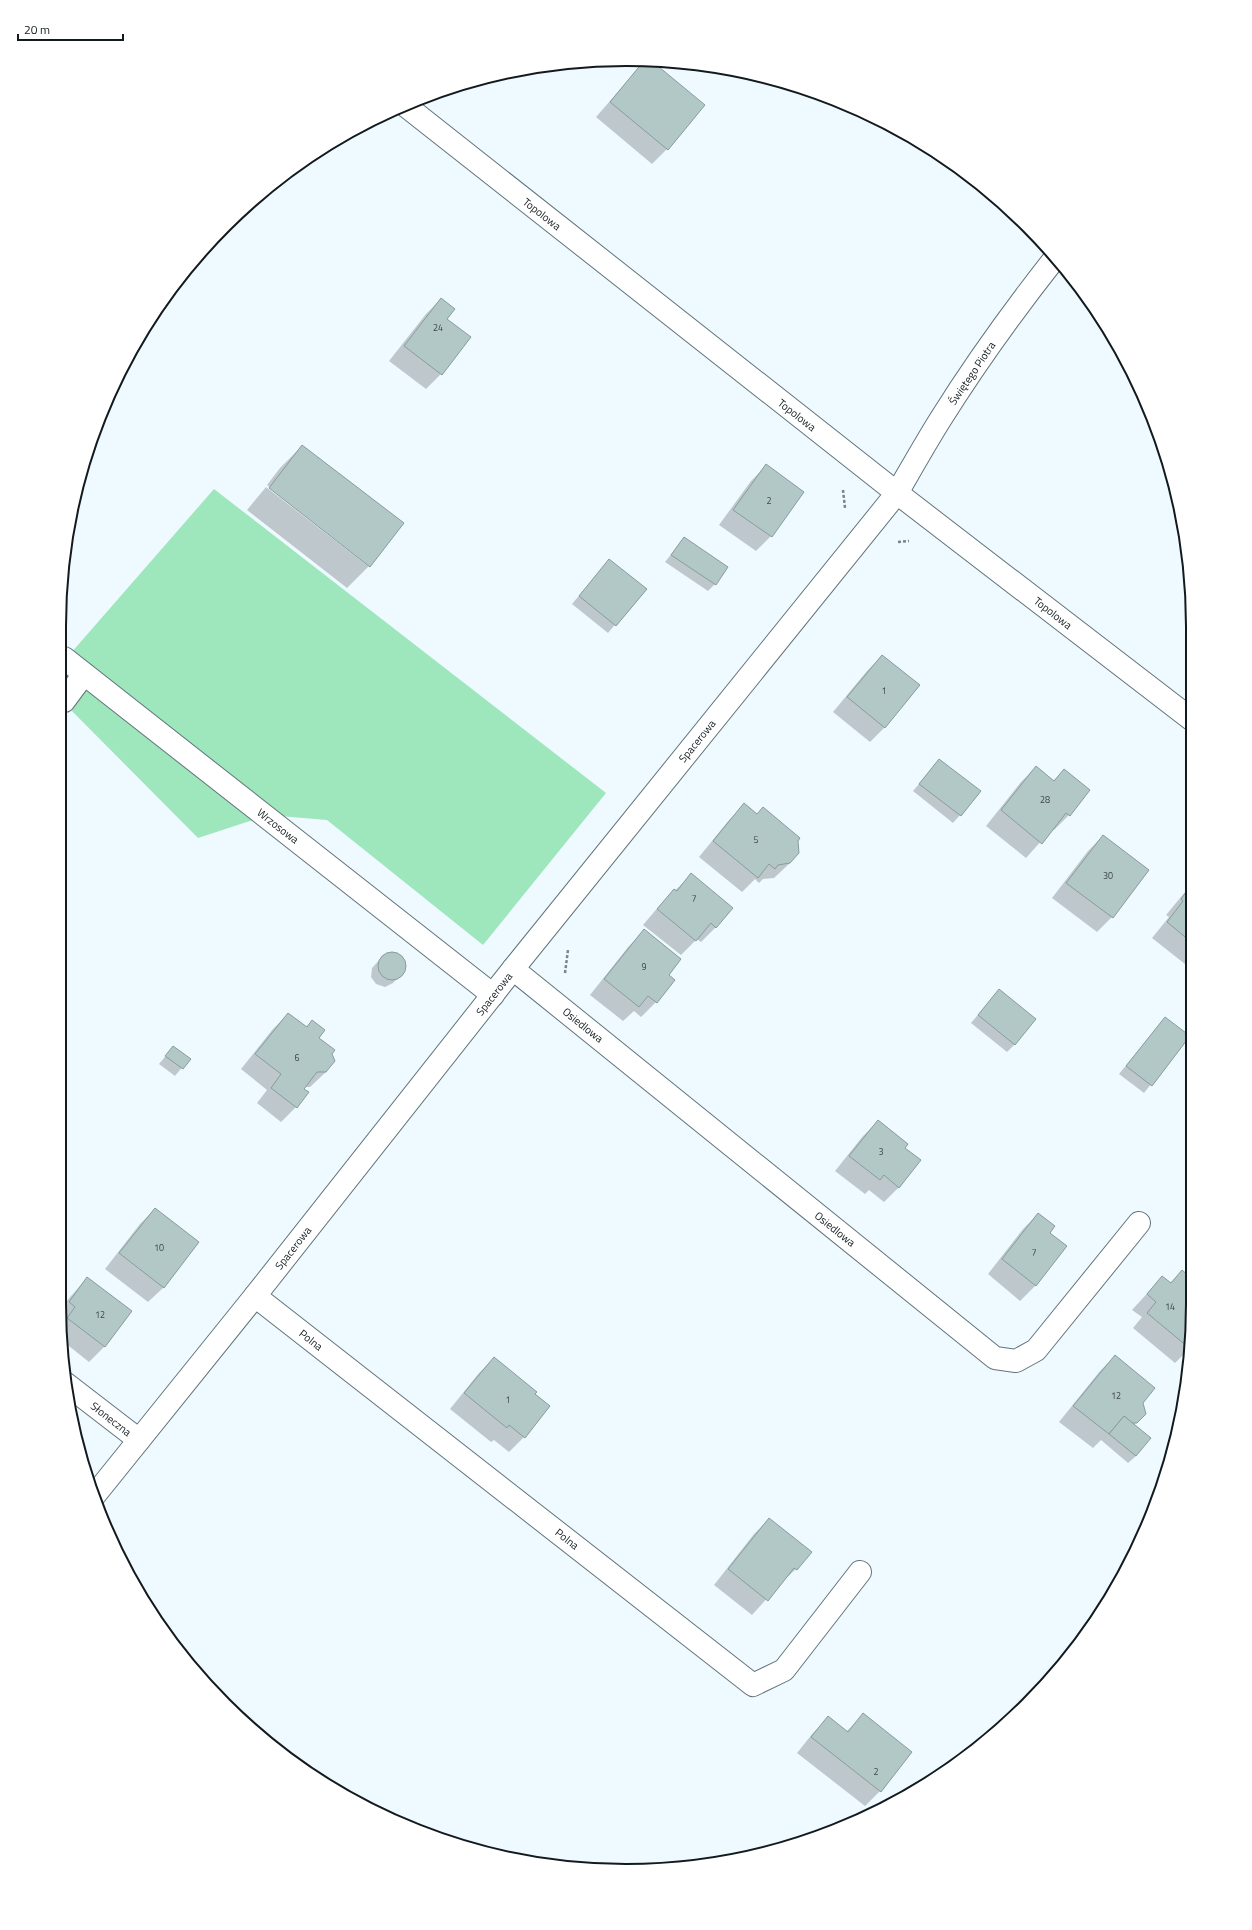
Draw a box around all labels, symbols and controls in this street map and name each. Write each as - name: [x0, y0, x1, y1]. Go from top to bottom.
- scale bar: [18, 16, 123, 42]
- text: 20 m: [24, 20, 50, 39]
- street label: Topolowa: [520, 194, 565, 234]
- house number: 24: [433, 321, 443, 334]
- street label: Świętego Piotra: [945, 338, 999, 408]
- street label: Topolowa: [775, 395, 820, 435]
- house number: 2: [766, 494, 772, 507]
- street label: Topolowa: [1031, 593, 1076, 633]
- house number: 1: [881, 684, 887, 697]
- street label: Spacerowa: [675, 716, 720, 766]
- house number: 28: [1040, 793, 1050, 806]
- street label: Wrzosowa: [254, 805, 303, 848]
- house number: 5: [753, 833, 759, 846]
- house number: 30: [1103, 869, 1113, 882]
- house number: 7: [691, 892, 697, 905]
- house number: 9: [641, 960, 647, 973]
- street label: Spacerowa: [472, 969, 516, 1019]
- street label: Osiedlowa: [559, 1004, 607, 1047]
- house number: 6: [294, 1051, 300, 1064]
- house number: 3: [878, 1145, 884, 1158]
- street label: Osiedlowa: [811, 1208, 859, 1251]
- street label: Spacerowa: [271, 1223, 315, 1273]
- house number: 10: [154, 1241, 164, 1254]
- house number: 7: [1031, 1246, 1037, 1259]
- house number: 14: [1165, 1300, 1175, 1313]
- house number: 12: [95, 1308, 105, 1321]
- street label: Polna: [296, 1326, 327, 1355]
- house number: 12: [1111, 1389, 1121, 1402]
- house number: 1: [505, 1393, 511, 1406]
- street label: Słoneczna: [87, 1398, 135, 1440]
- street label: Polna: [552, 1525, 583, 1554]
- house number: 2: [873, 1765, 879, 1778]

